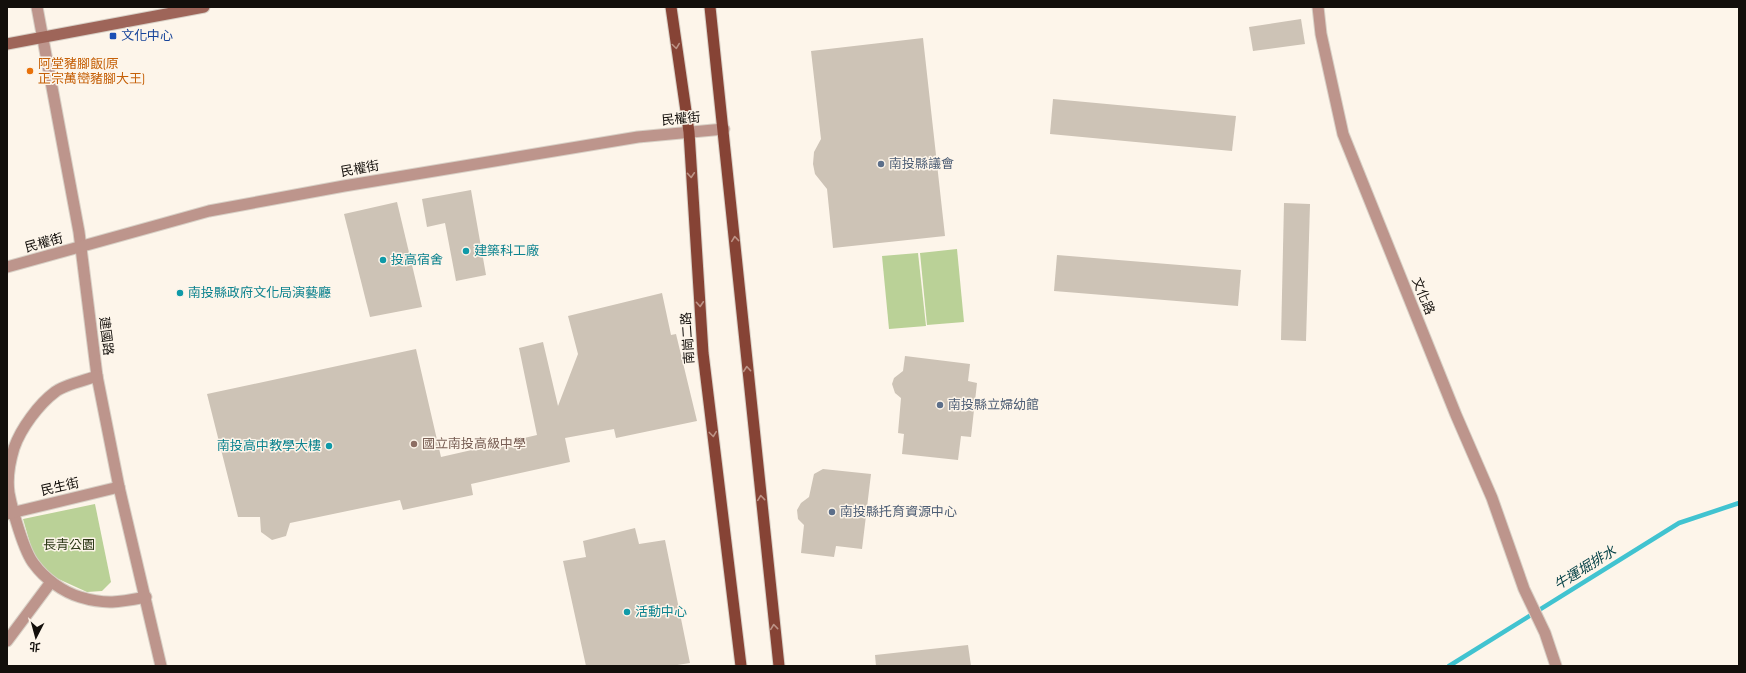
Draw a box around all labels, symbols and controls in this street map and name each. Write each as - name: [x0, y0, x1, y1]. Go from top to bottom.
- place label: 文化中心: [121, 28, 173, 44]
- marker: 文化中心: [108, 31, 118, 41]
- one-way arrow: [671, 43, 680, 49]
- place label: 阿堂豬腳飯(原 正宗萬巒豬腳大王): [38, 56, 145, 87]
- marker: 阿堂豬腳飯(原 正宗萬巒豬腳大王): [25, 66, 35, 76]
- street label: 民權街: [661, 109, 701, 129]
- place label: 南投縣議會: [889, 156, 954, 172]
- street label: 民權街: [339, 158, 381, 180]
- marker: 南投縣議會: [876, 159, 886, 169]
- one-way arrow: [687, 172, 696, 178]
- street label: 民權街: [23, 230, 65, 256]
- one-way arrow: [731, 236, 740, 242]
- place label: 建築科工廠: [474, 243, 539, 259]
- marker: 建築科工廠: [461, 246, 471, 256]
- place label: 投高宿舍: [391, 252, 443, 268]
- marker: 投高宿舍: [378, 255, 388, 265]
- street label: 文化路: [1408, 275, 1438, 317]
- place label: 南投縣政府文化局演藝廳: [188, 285, 331, 301]
- marker: 南投縣政府文化局演藝廳: [175, 288, 185, 298]
- one-way arrow: [695, 301, 704, 307]
- street label: 南崗二路: [678, 311, 698, 365]
- street label: 建國路: [96, 316, 116, 356]
- one-way arrow: [742, 366, 751, 372]
- place label: 南投縣立婦幼館: [948, 397, 1039, 413]
- marker: 南投縣立婦幼館: [935, 400, 945, 410]
- one-way arrow: [708, 431, 717, 437]
- place label: 國立南投高級中學: [422, 436, 526, 452]
- place label: 南投高中教學大樓: [217, 438, 321, 454]
- marker: 國立南投高級中學: [409, 439, 419, 449]
- marker: 南投高中教學大樓: [324, 441, 334, 451]
- street label: 民生街: [39, 475, 81, 499]
- one-way arrow: [756, 495, 765, 501]
- place label: 南投縣托育資源中心: [840, 504, 957, 520]
- marker: 南投縣托育資源中心: [827, 507, 837, 517]
- park label: 長青公園: [43, 537, 95, 553]
- water label: 牛運堀排水: [1551, 542, 1620, 594]
- place label: 活動中心: [635, 604, 687, 620]
- marker: 活動中心: [622, 607, 632, 617]
- north arrow: [16, 617, 56, 657]
- one-way arrow: [770, 624, 779, 630]
- text: 北: [29, 639, 41, 653]

